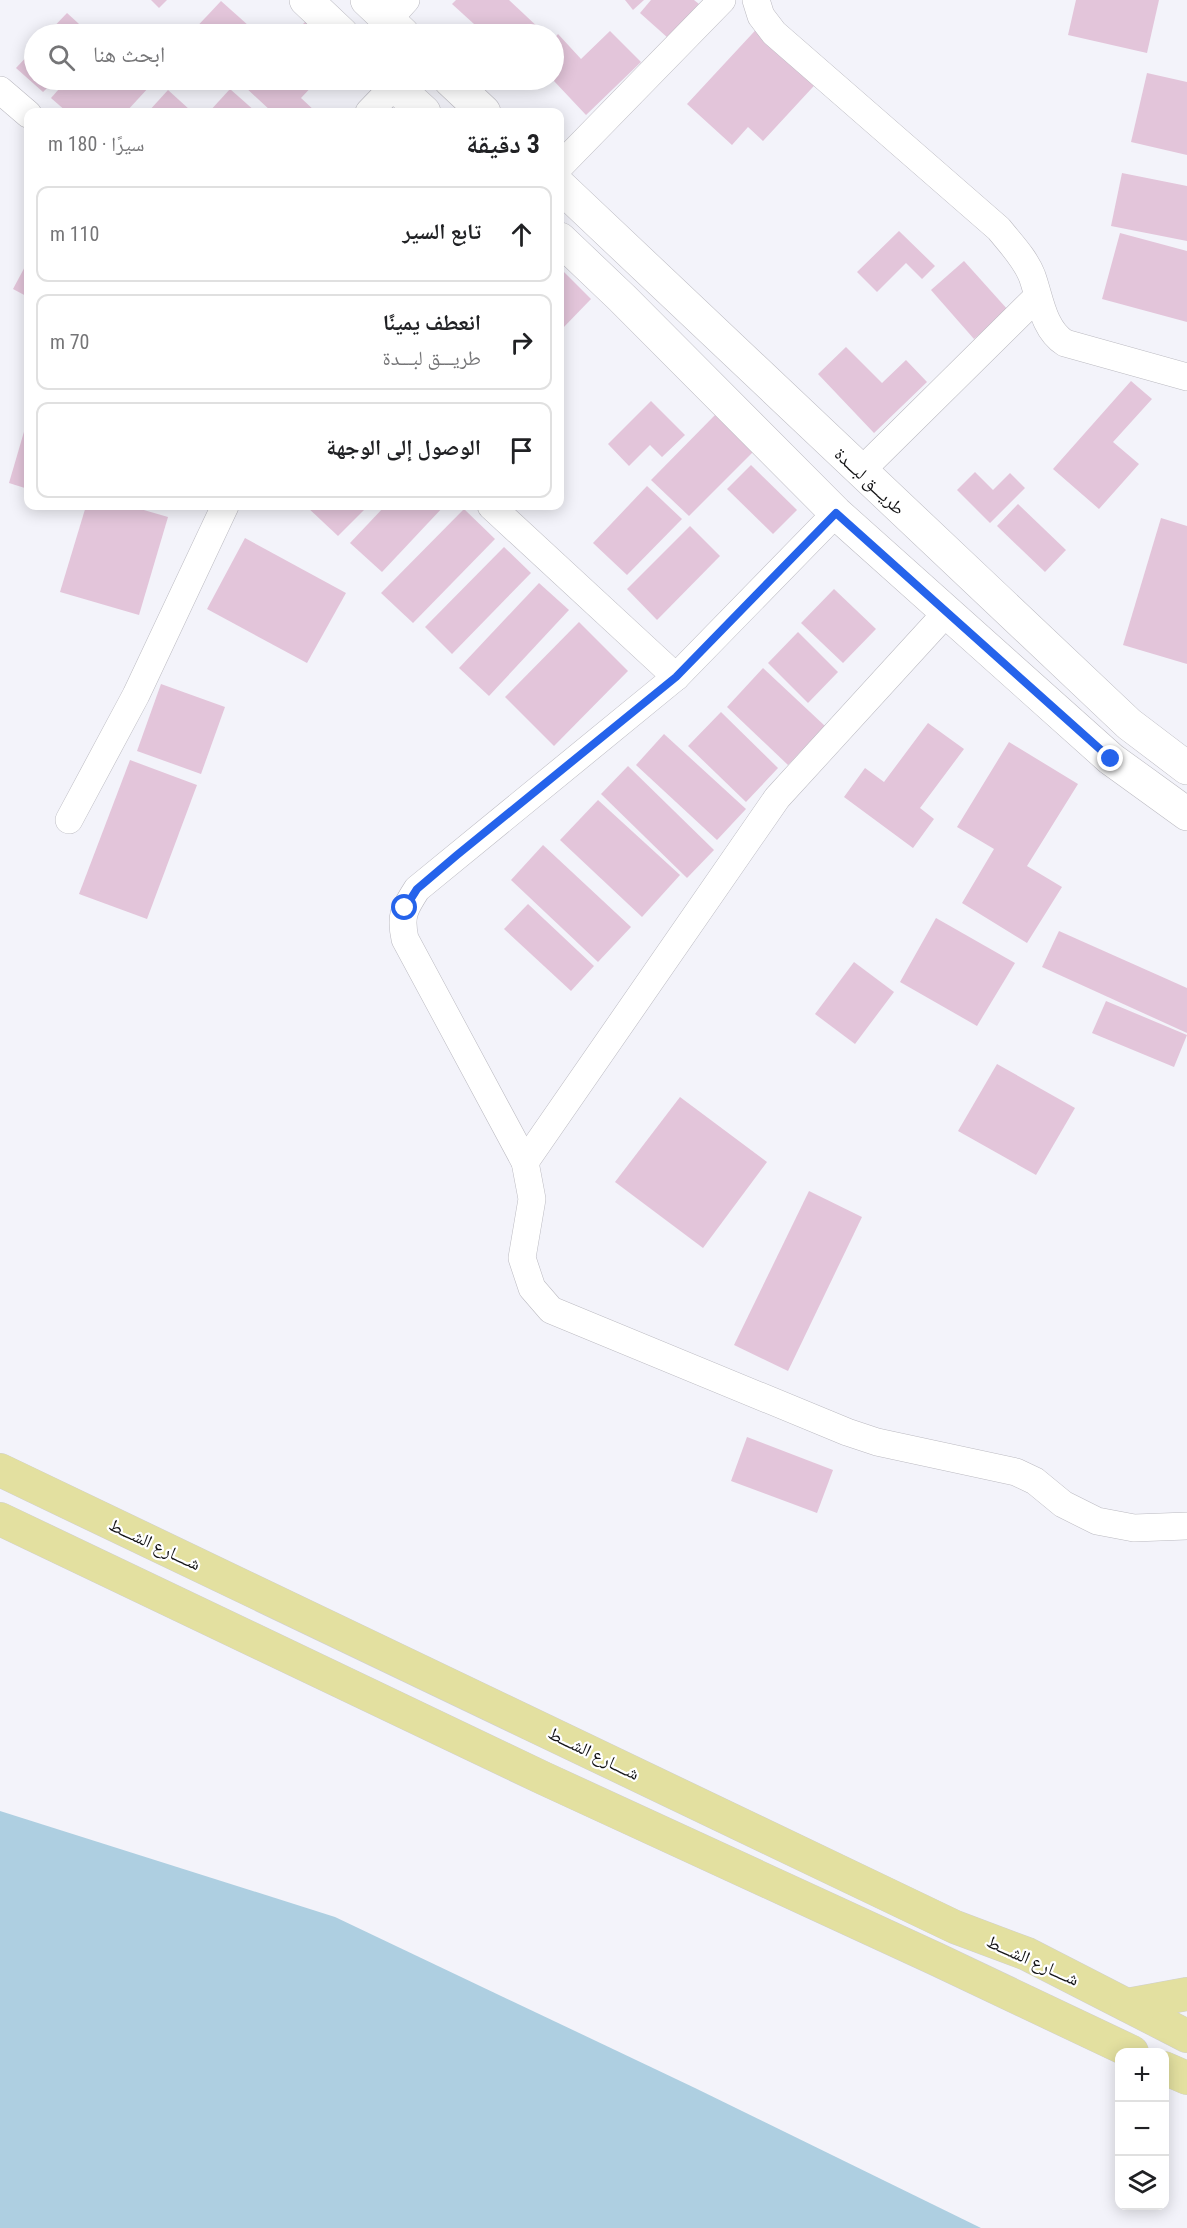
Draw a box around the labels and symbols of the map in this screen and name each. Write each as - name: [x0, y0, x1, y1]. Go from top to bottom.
- street label: طريـــق لبـــدة: [830, 443, 910, 520]
- route end: [1097, 745, 1123, 771]
- route start: [391, 894, 417, 920]
- street label: شــــارع الشـــط: [105, 1514, 204, 1575]
- street label: شــــارع الشـــط: [545, 1722, 643, 1785]
- street label: شــــارع الشـــط: [983, 1930, 1082, 1991]

